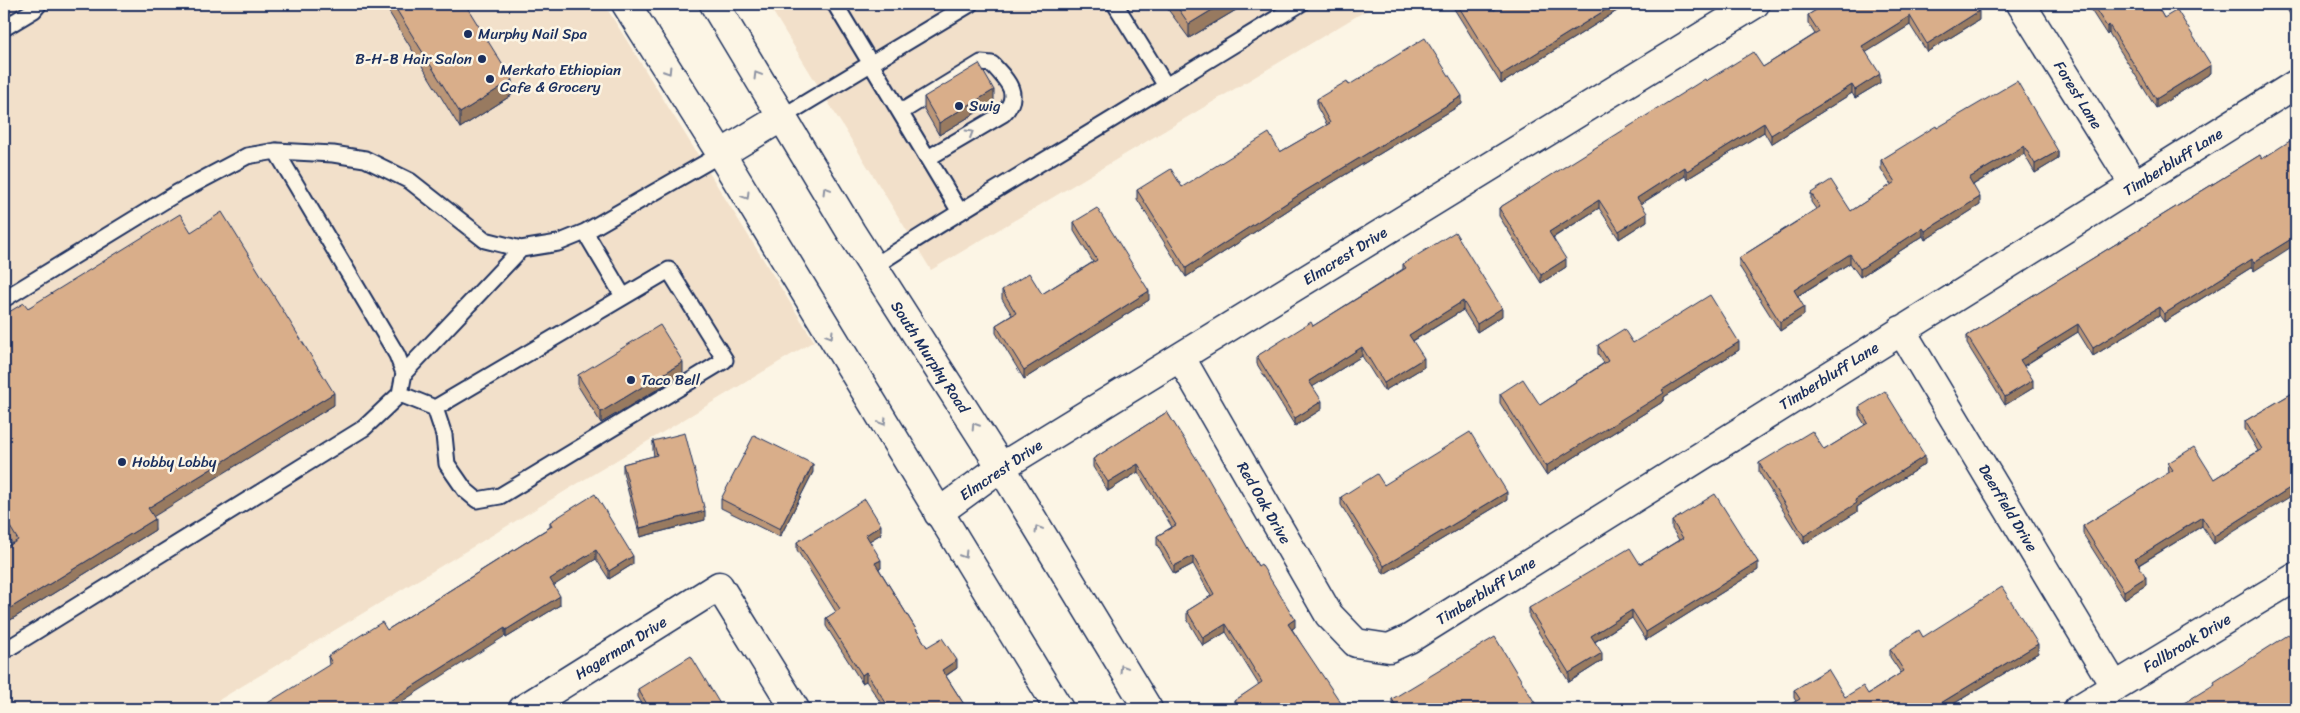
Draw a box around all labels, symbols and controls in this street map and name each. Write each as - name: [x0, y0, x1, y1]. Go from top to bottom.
- place label: Murphy Nail Spa: [478, 21, 587, 47]
- marker: Murphy Nail Spa: [462, 28, 474, 40]
- place label: B-H-B Hair Salon: [355, 46, 472, 72]
- marker: B-H-B Hair Salon: [476, 53, 488, 65]
- street label: Forest Lane: [2047, 56, 2110, 135]
- place label: Merkato Ethiopian Cafe & Grocery: [500, 57, 621, 100]
- one-way arrow: [662, 66, 672, 75]
- one-way arrow: [753, 71, 763, 80]
- marker: Merkato Ethiopian Cafe & Grocery: [484, 73, 496, 85]
- place label: Swig: [969, 93, 1001, 119]
- marker: Swig: [953, 100, 965, 112]
- street label: Timberbluff Lane: [2118, 121, 2228, 203]
- one-way arrow: [965, 130, 974, 140]
- one-way arrow: [822, 187, 832, 196]
- one-way arrow: [739, 190, 749, 199]
- street label: Elmcrest Drive: [1297, 220, 1393, 292]
- street label: South Murphy Road: [884, 295, 977, 419]
- one-way arrow: [823, 329, 833, 338]
- street label: Timberbluff Lane: [1774, 335, 1884, 417]
- place label: Taco Bell: [641, 367, 701, 393]
- marker: Taco Bell: [625, 374, 637, 386]
- one-way arrow: [876, 416, 886, 425]
- one-way arrow: [971, 422, 981, 431]
- street label: Elmcrest Drive: [954, 432, 1048, 508]
- place label: Hobby Lobby: [132, 449, 217, 475]
- marker: Hobby Lobby: [116, 456, 128, 468]
- street label: Red Oak Drive: [1230, 457, 1298, 549]
- street label: Deerfield Drive: [1971, 459, 2045, 557]
- one-way arrow: [1035, 525, 1045, 534]
- one-way arrow: [957, 549, 967, 558]
- street label: Timberbluff Lane: [1431, 550, 1541, 632]
- street label: Fallbrook Drive: [2138, 606, 2236, 680]
- street label: Hagerman Drive: [570, 609, 672, 687]
- one-way arrow: [1119, 664, 1129, 673]

